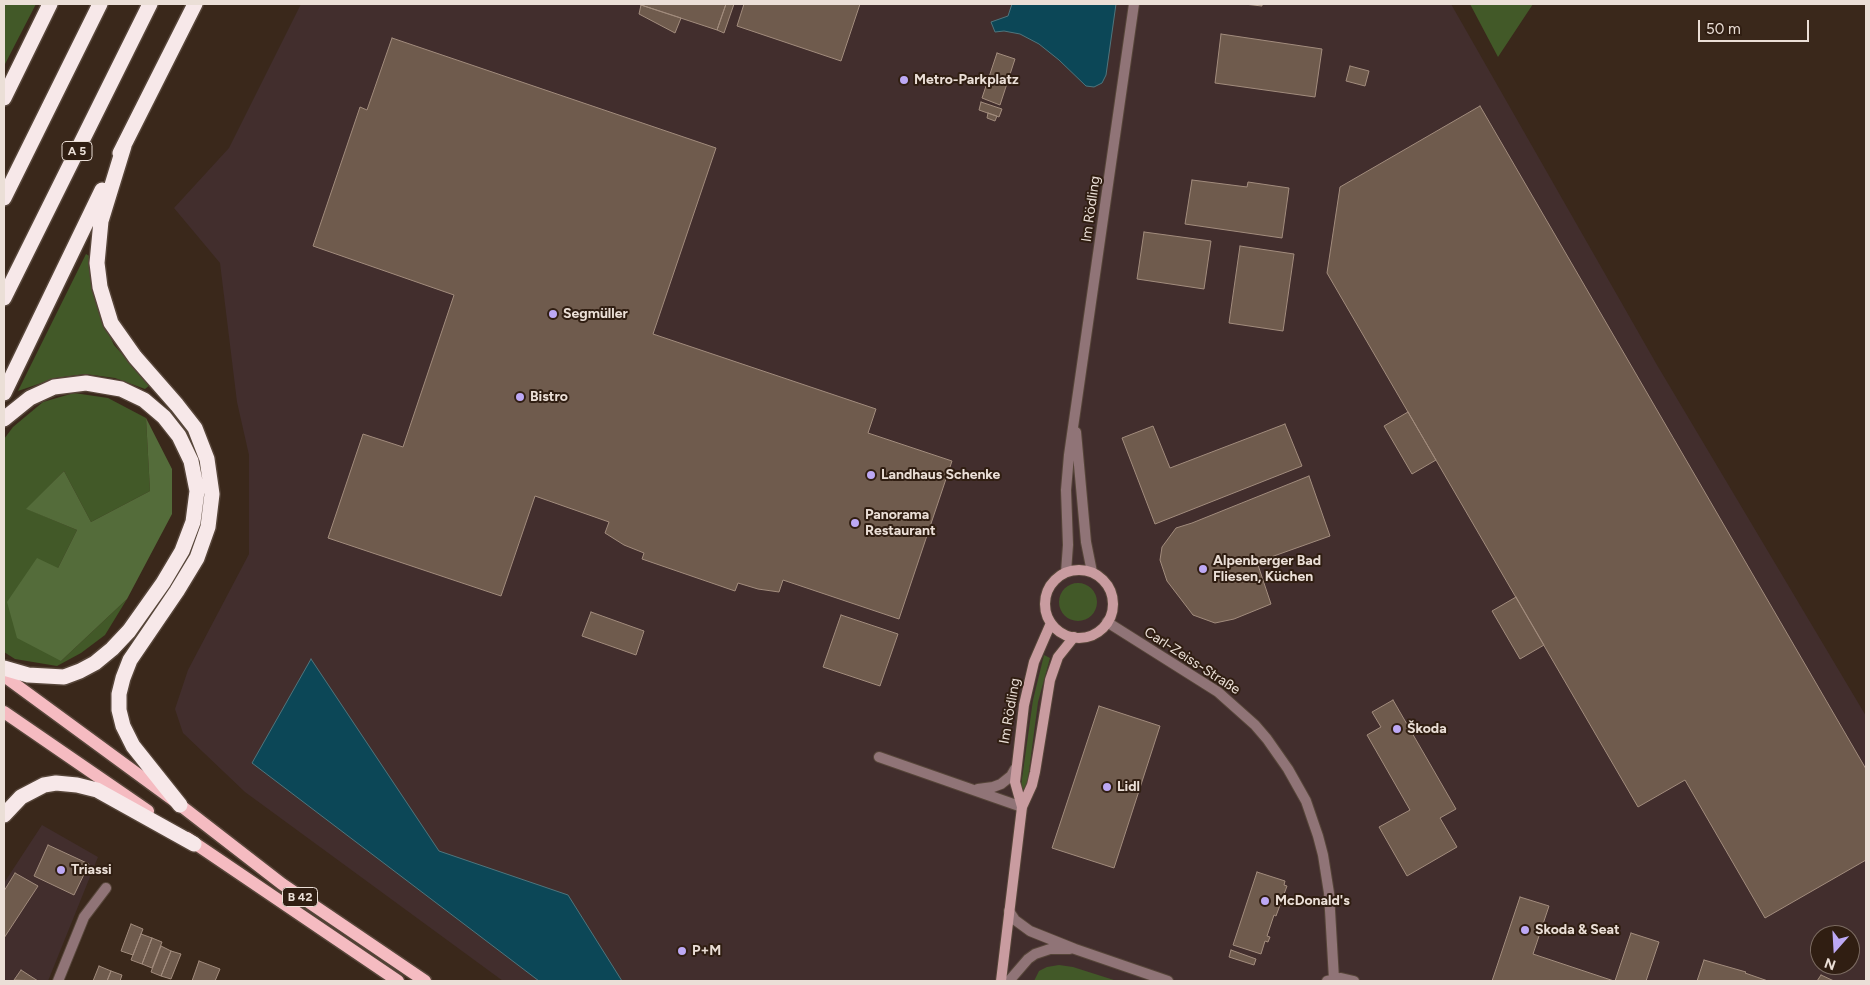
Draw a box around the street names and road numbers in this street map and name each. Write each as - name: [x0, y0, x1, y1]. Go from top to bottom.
- road number: A 5: [62, 142, 92, 160]
- street label: Im Rödling: [1078, 175, 1104, 243]
- street label: Carl-Zeiss-Straße: [1141, 624, 1243, 698]
- street label: Im Rödling: [996, 677, 1024, 745]
- road number: B 42: [282, 888, 318, 906]

